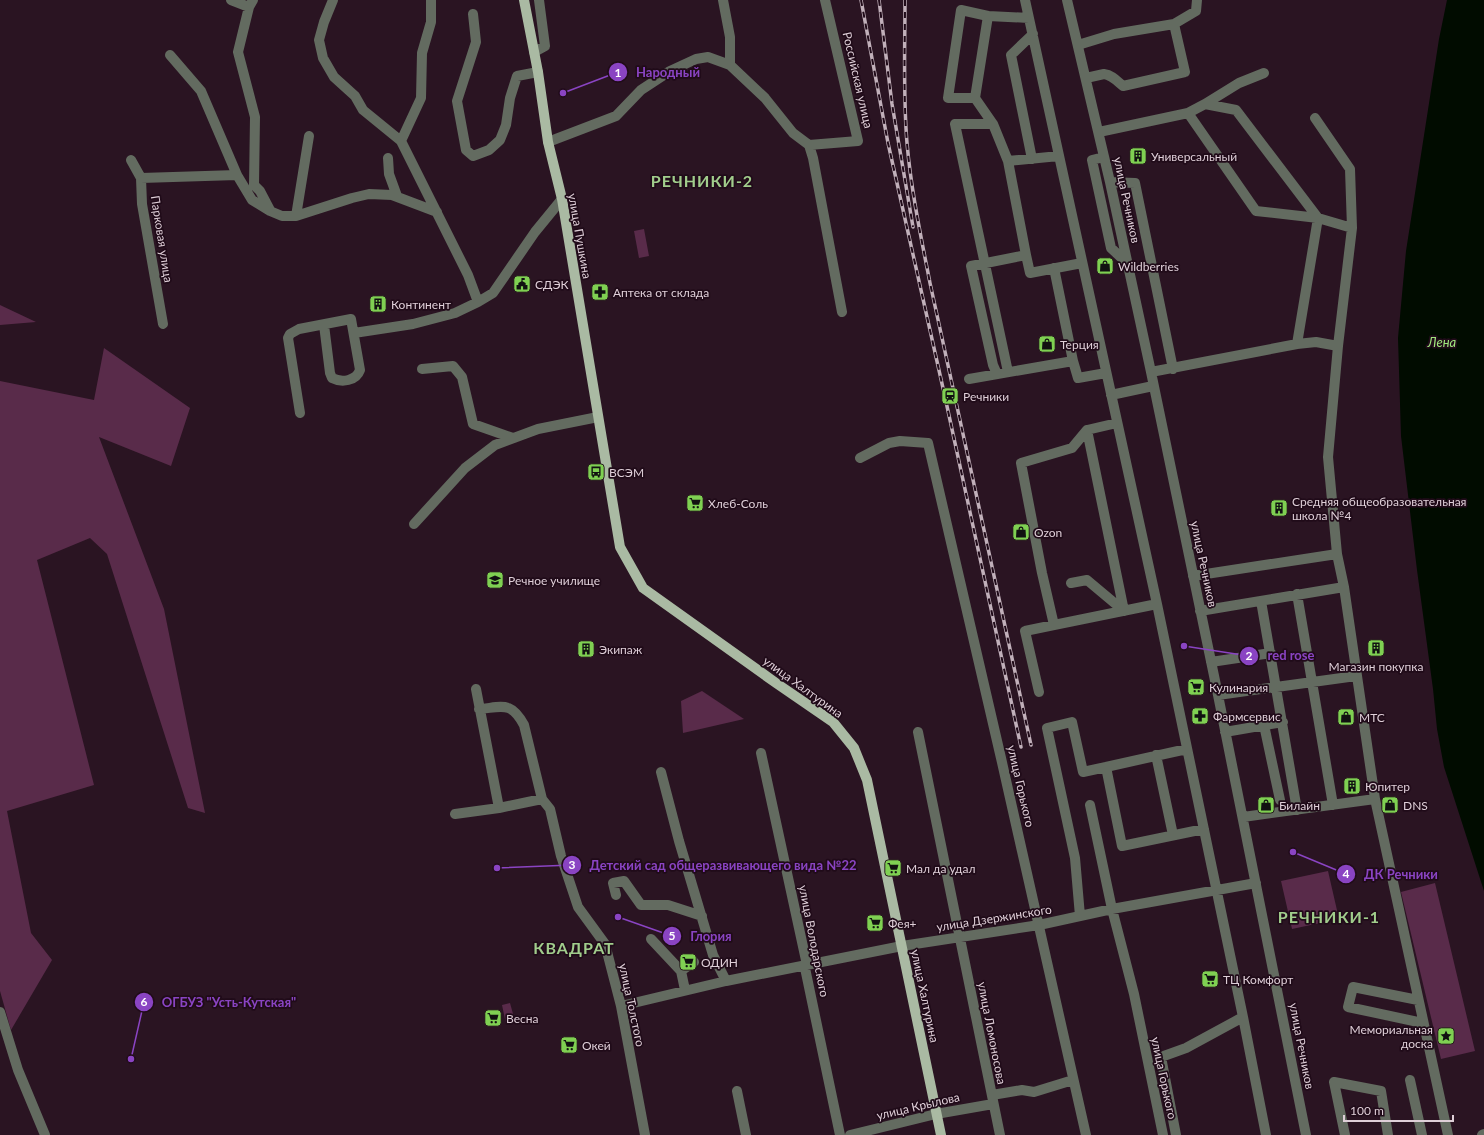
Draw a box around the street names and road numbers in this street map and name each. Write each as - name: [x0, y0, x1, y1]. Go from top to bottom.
- street label: Российская улица: [840, 30, 876, 130]
- street label: улица Речников: [1111, 156, 1143, 244]
- street label: улица Пушкина: [565, 192, 595, 280]
- street label: Парковая улица: [148, 194, 176, 284]
- street label: улица Речников: [1188, 520, 1220, 608]
- street label: улица Халтурина: [760, 653, 846, 721]
- street label: улица Горького: [1004, 744, 1038, 829]
- street label: улица Володарского: [796, 884, 832, 998]
- street label: улица Дзержинского: [935, 901, 1053, 935]
- street label: улица Халтурина: [908, 948, 942, 1044]
- street label: улица Толстого: [616, 962, 648, 1048]
- street label: улица Ломоносова: [975, 980, 1009, 1086]
- street label: улица Речников: [1286, 1002, 1318, 1090]
- street label: улица Горького: [1148, 1035, 1180, 1121]
- street label: улица Крылова: [875, 1089, 961, 1123]

